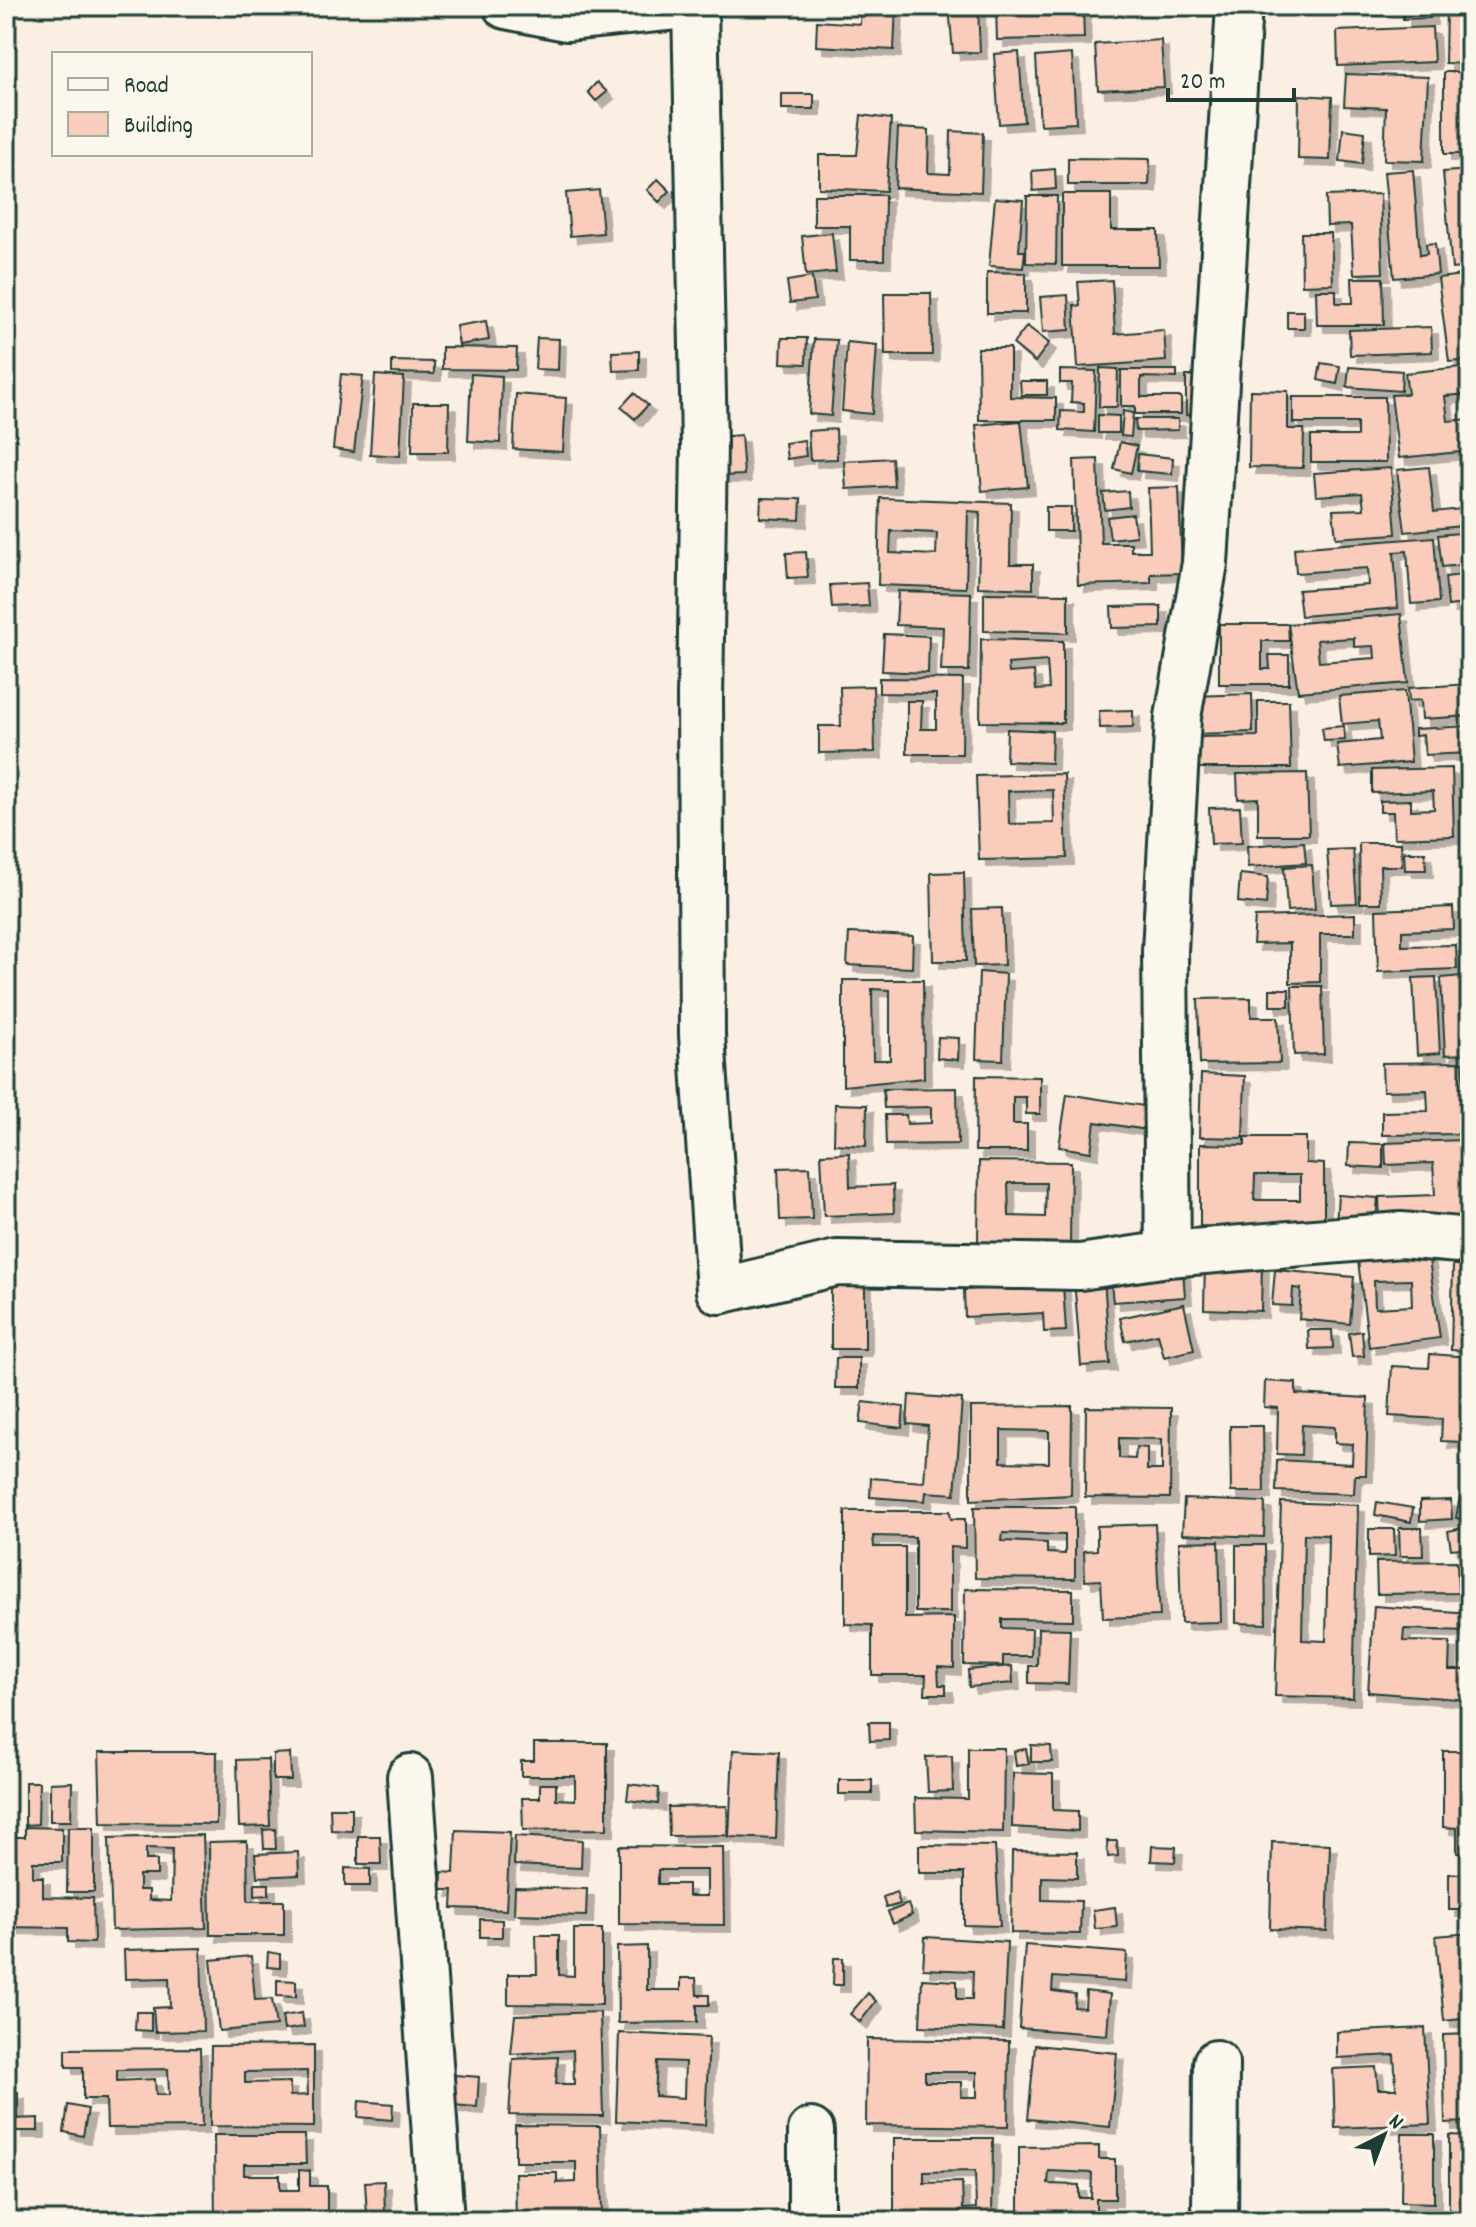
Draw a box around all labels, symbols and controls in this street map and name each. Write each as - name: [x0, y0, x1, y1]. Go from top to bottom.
- legend: [52, 52, 312, 156]
- scale bar: [1168, 52, 1294, 102]
- text: 20 m: [1180, 66, 1226, 100]
- text: Road: [124, 70, 169, 104]
- text: Building: [124, 110, 193, 144]
- north arrow: [1344, 2095, 1424, 2175]
- text: N: [1381, 2108, 1410, 2138]

